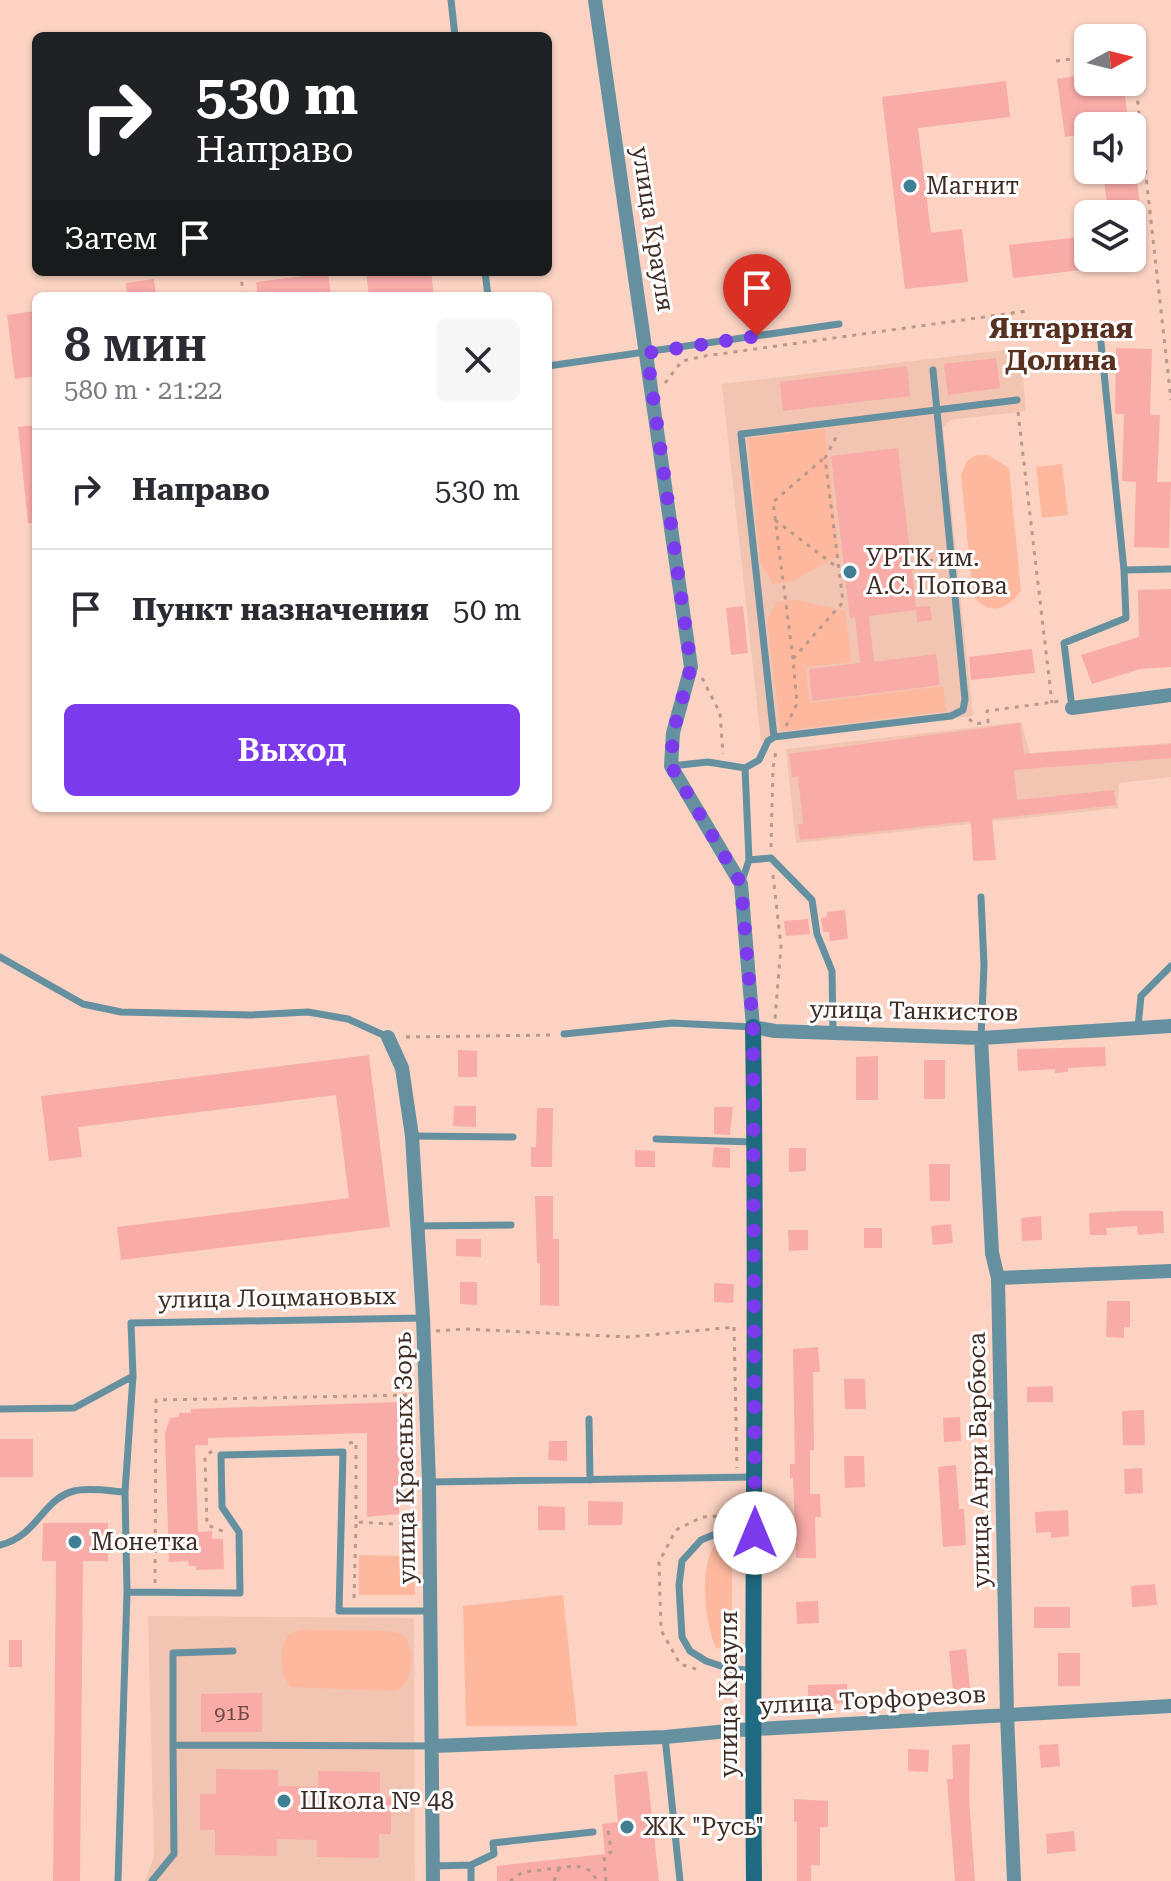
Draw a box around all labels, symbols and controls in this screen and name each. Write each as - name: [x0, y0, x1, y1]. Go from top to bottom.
- north arrow: [1074, 24, 1146, 96]
- map controls: [1074, 24, 1146, 272]
- text: 530 m: [196, 62, 358, 128]
- icon: right: [64, 64, 168, 168]
- button: sound: [1074, 112, 1146, 184]
- text: Направо: [196, 129, 354, 171]
- street label: улица Крауля: [626, 144, 680, 314]
- place label: Магнит: [926, 172, 1019, 200]
- marker: Магнит: [901, 177, 919, 195]
- button: layers: [1074, 200, 1146, 272]
- icon: arrive: [173, 216, 217, 260]
- text: Затем: [64, 221, 157, 256]
- pin: [723, 254, 791, 336]
- icon: arrive: [735, 266, 779, 310]
- district label: Янтарная Долина: [989, 312, 1133, 377]
- text: 8 мин: [64, 317, 207, 373]
- button: close: [436, 318, 520, 402]
- text: 580 m · 21:22: [64, 375, 223, 405]
- icon: right: [64, 467, 108, 511]
- text: Направо: [132, 472, 270, 507]
- text: 530 m: [435, 472, 520, 507]
- place label: УРТК им. А.С. Попова: [866, 544, 1007, 600]
- marker: УРТК им. А.С. Попова: [841, 563, 859, 581]
- icon: arrive: [64, 587, 108, 631]
- text: Пункт назначения: [132, 592, 429, 627]
- text: 50 m: [453, 592, 521, 627]
- button: Выход: [64, 704, 520, 796]
- street label: улица Танкистов: [809, 995, 1019, 1027]
- street label: улица Лоцмановых: [158, 1282, 397, 1314]
- street label: улица Красных Зорь: [389, 1331, 421, 1584]
- street label: улица Анри Барбюса: [963, 1332, 995, 1588]
- position arrow: [713, 1491, 797, 1575]
- place label: Монетка: [91, 1528, 198, 1556]
- marker: Монетка: [66, 1533, 84, 1551]
- street label: улица Крауля: [715, 1611, 743, 1777]
- street label: улица Торфорезов: [759, 1680, 987, 1720]
- house number: 91Б: [214, 1701, 250, 1725]
- place label: Школа № 48: [300, 1787, 454, 1815]
- marker: Школа № 48: [275, 1792, 293, 1810]
- place label: ЖК "Русь": [643, 1813, 764, 1841]
- marker: ЖК "Русь": [618, 1818, 636, 1836]

